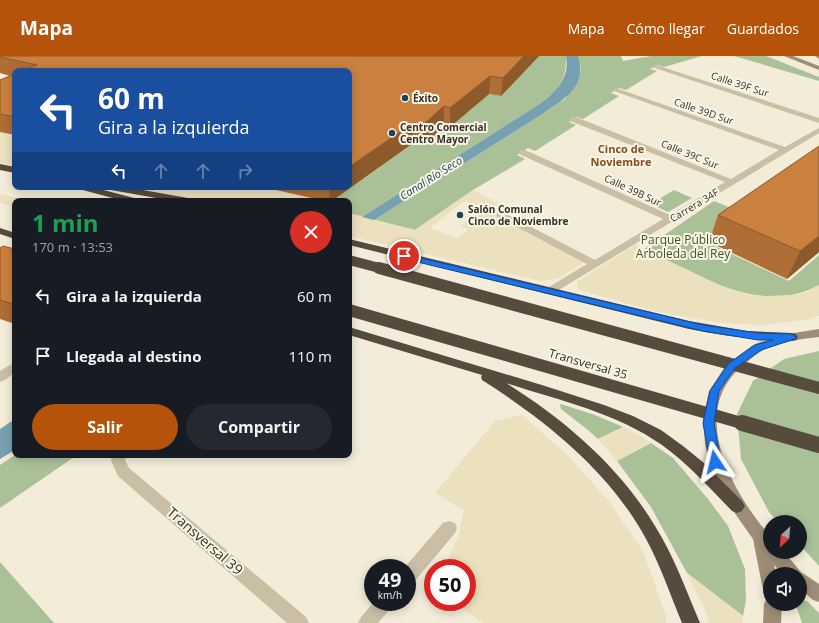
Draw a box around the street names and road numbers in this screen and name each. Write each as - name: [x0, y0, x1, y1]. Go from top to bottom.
- street label: Calle 39F Sur: [709, 68, 771, 100]
- street label: Calle 39D Sur: [672, 94, 736, 128]
- street label: Calle 39C Sur: [659, 136, 721, 172]
- street label: Calle 39B Sur: [602, 171, 664, 209]
- street label: Carrera 34F: [667, 185, 721, 225]
- street label: Transversal 35: [547, 344, 630, 383]
- street label: Transversal 39: [163, 502, 247, 579]

